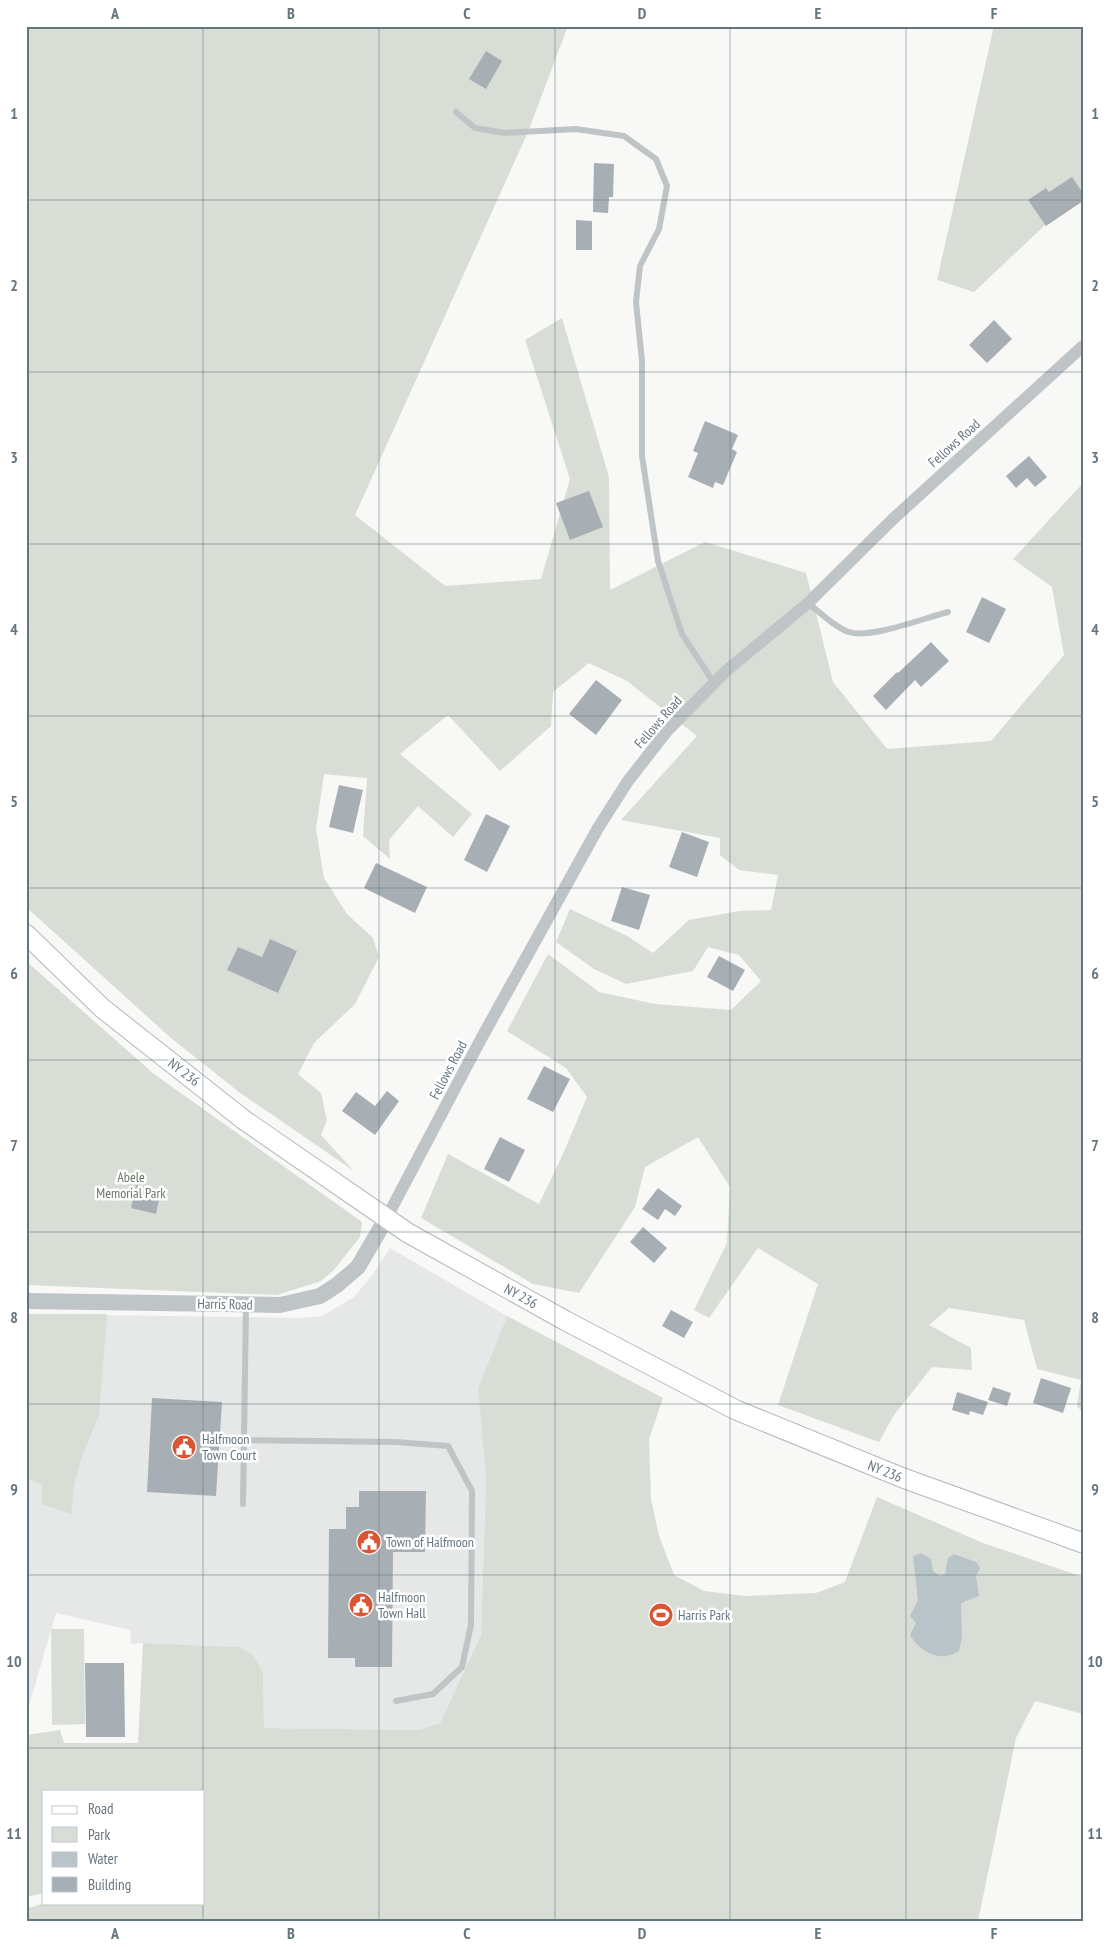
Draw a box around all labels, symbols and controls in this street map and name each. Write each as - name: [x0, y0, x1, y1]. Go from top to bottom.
- text: A: [110, 3, 120, 23]
- text: B: [287, 3, 295, 23]
- text: C: [463, 3, 471, 23]
- text: D: [638, 3, 647, 23]
- text: E: [815, 3, 822, 23]
- text: F: [991, 3, 998, 23]
- text: 1: [10, 103, 18, 123]
- text: 1: [1091, 103, 1099, 123]
- text: 2: [10, 275, 18, 295]
- text: 2: [1091, 275, 1099, 295]
- street label: Fellows Road: [924, 415, 984, 471]
- text: 3: [10, 447, 18, 467]
- text: 3: [1091, 447, 1099, 467]
- text: 4: [10, 619, 18, 639]
- text: 4: [1091, 619, 1099, 639]
- street label: Fellows Road: [630, 692, 686, 752]
- text: 5: [10, 791, 18, 811]
- text: 5: [1091, 791, 1099, 811]
- text: 6: [10, 963, 18, 983]
- text: 6: [1091, 963, 1099, 983]
- street label: Fellows Road: [425, 1038, 471, 1102]
- street label: NY 236: [164, 1054, 204, 1090]
- text: 7: [10, 1135, 18, 1155]
- text: 7: [1091, 1135, 1099, 1155]
- park label: Abele Memorial Park: [96, 1168, 166, 1202]
- street label: NY 236: [501, 1280, 541, 1312]
- street label: Harris Road: [197, 1295, 253, 1313]
- text: 8: [10, 1307, 18, 1327]
- text: 8: [1091, 1307, 1099, 1327]
- place label: Halfmoon Town Court: [202, 1430, 256, 1464]
- public building icon: Halfmoon Town Court: [171, 1434, 197, 1460]
- street label: NY 236: [865, 1456, 905, 1486]
- text: 9: [10, 1479, 18, 1499]
- text: 9: [1091, 1479, 1099, 1499]
- public building icon: Town of Halfmoon: [356, 1529, 382, 1555]
- place label: Town of Halfmoon: [386, 1533, 474, 1551]
- place label: Halfmoon Town Hall: [378, 1588, 426, 1622]
- public building icon: Halfmoon Town Hall: [348, 1592, 374, 1618]
- sports icon: Harris Park: [648, 1602, 674, 1628]
- place label: Harris Park: [678, 1606, 731, 1624]
- text: 10: [6, 1651, 22, 1671]
- text: 10: [1087, 1651, 1103, 1671]
- legend: [42, 1790, 205, 1904]
- text: Road: [88, 1799, 114, 1818]
- text: 11: [6, 1823, 22, 1843]
- text: 11: [1087, 1823, 1103, 1843]
- text: Park: [88, 1825, 110, 1844]
- text: Water: [88, 1849, 119, 1868]
- text: Building: [88, 1875, 131, 1894]
- text: A: [110, 1923, 120, 1943]
- text: B: [287, 1923, 295, 1943]
- text: C: [463, 1923, 471, 1943]
- text: D: [638, 1923, 647, 1943]
- text: E: [815, 1923, 822, 1943]
- text: F: [991, 1923, 998, 1943]

